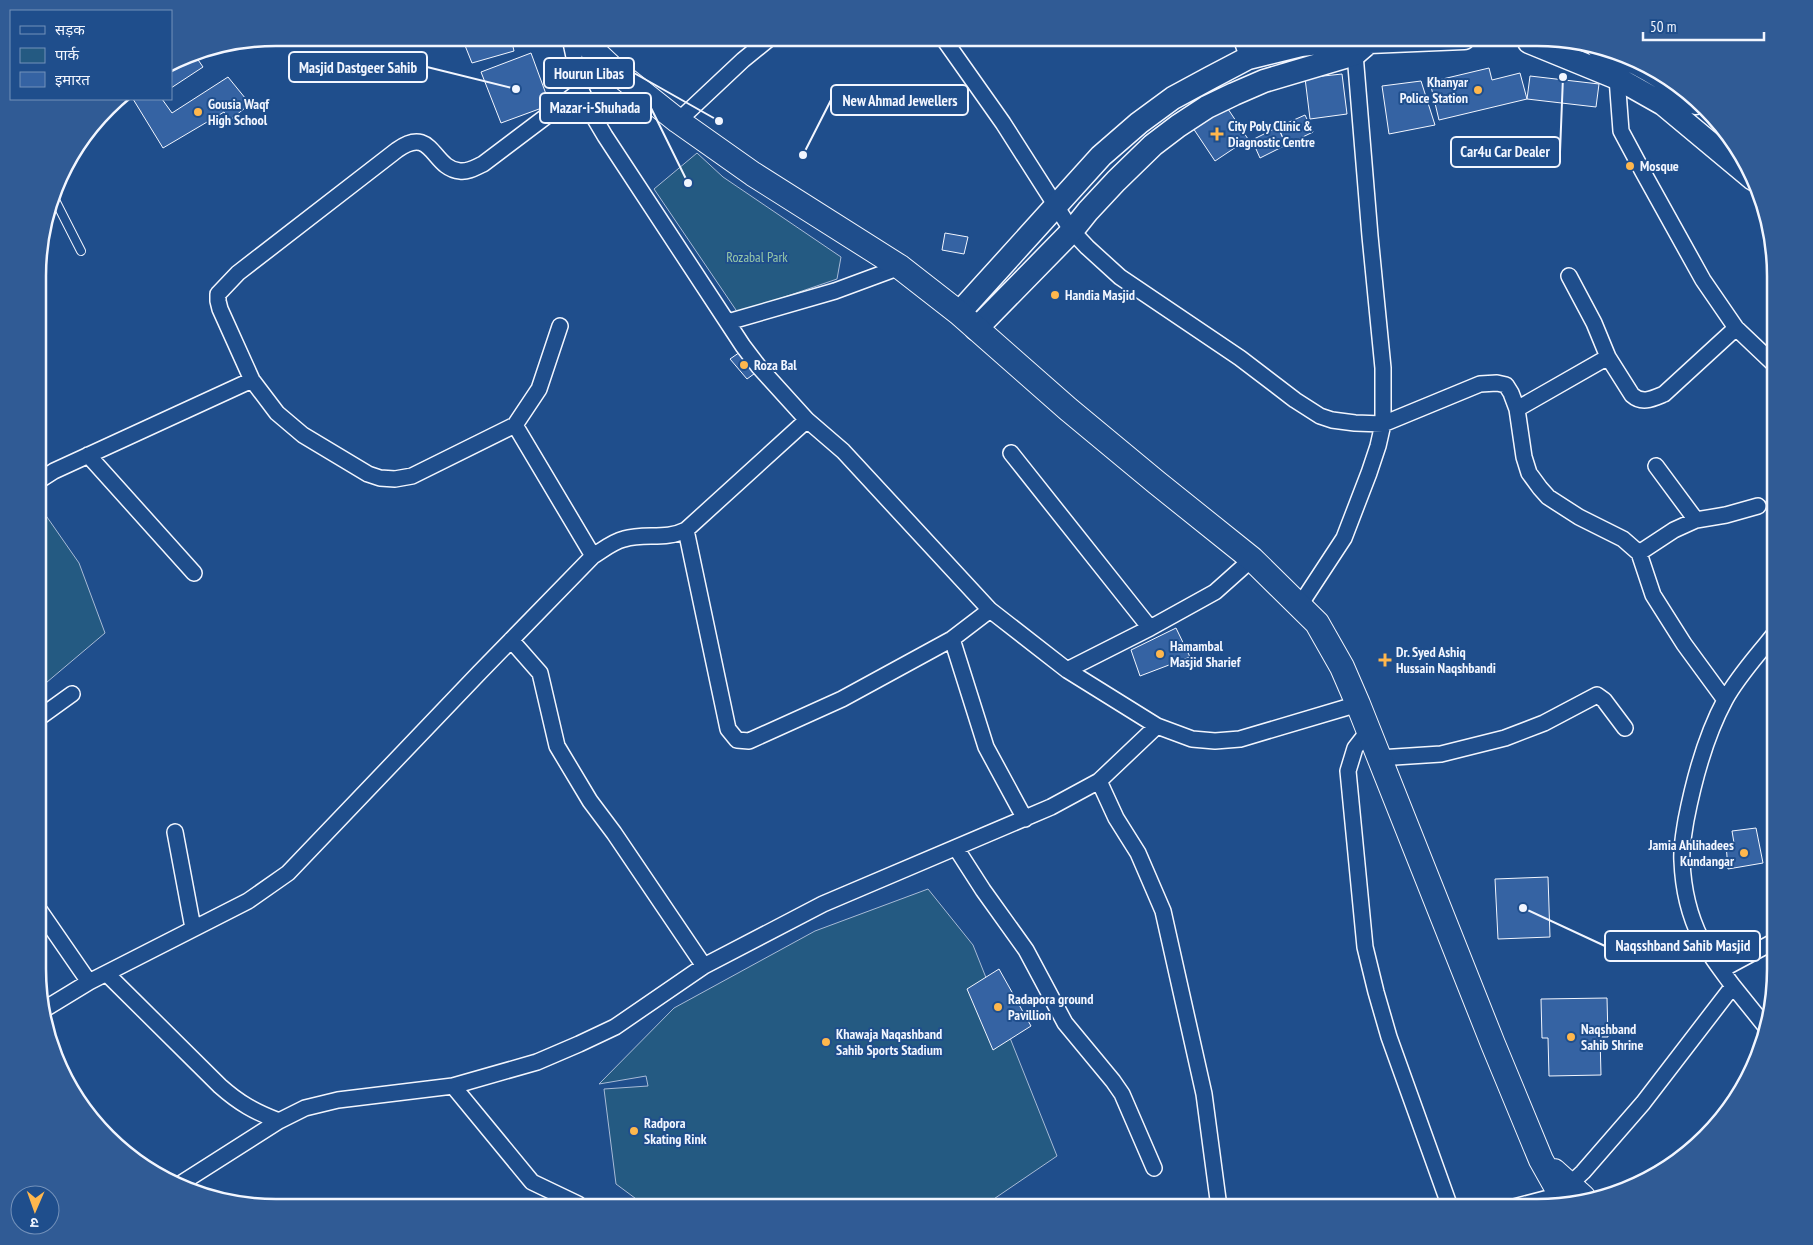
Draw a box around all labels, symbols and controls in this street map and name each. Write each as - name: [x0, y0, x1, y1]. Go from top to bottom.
- legend: [10, 10, 172, 100]
- scale bar: [1643, 10, 1764, 42]
- text: 50 m: [1650, 17, 1676, 36]
- text: सड़क: [55, 20, 85, 39]
- text: पार्क: [55, 45, 79, 64]
- callout: Masjid Dastgeer Sahib: [289, 52, 427, 82]
- text: Masjid Dastgeer Sahib: [299, 58, 417, 77]
- callout: Hourun Libas: [544, 58, 634, 88]
- text: Hourun Libas: [554, 64, 624, 83]
- text: इमारत: [55, 70, 90, 89]
- place label: Khanyar Police Station: [1400, 73, 1469, 107]
- marker: Khanyar Police Station: [1472, 84, 1484, 96]
- callout: New Ahmad Jewellers: [831, 85, 968, 115]
- text: New Ahmad Jewellers: [842, 91, 958, 110]
- callout: Mazar-i-Shuhada: [540, 93, 651, 123]
- place label: Gousia Waqf High School: [208, 95, 270, 129]
- text: Mazar-i-Shuhada: [550, 98, 640, 117]
- marker: Gousia Waqf High School: [192, 106, 204, 118]
- place label: City Poly Clinic & Diagnostic Centre: [1228, 117, 1315, 151]
- marker: City Poly Clinic & Diagnostic Centre: [1210, 127, 1224, 141]
- callout: Car4u Car Dealer: [1451, 137, 1560, 167]
- text: Car4u Car Dealer: [1460, 142, 1550, 161]
- place label: Mosque: [1640, 157, 1679, 175]
- marker: Mosque: [1624, 160, 1636, 172]
- park label: Rozabal Park: [726, 248, 788, 266]
- place label: Handia Masjid: [1065, 286, 1135, 304]
- marker: Handia Masjid: [1049, 289, 1061, 301]
- place label: Roza Bal: [754, 356, 797, 374]
- marker: Roza Bal: [738, 359, 750, 371]
- place label: Hamambal Masjid Sharief: [1170, 637, 1242, 671]
- place label: Dr. Syed Ashiq Hussain Naqshbandi: [1396, 643, 1496, 677]
- marker: Hamambal Masjid Sharief: [1154, 648, 1166, 660]
- marker: Dr. Syed Ashiq Hussain Naqshbandi: [1378, 653, 1392, 667]
- place label: Jamia Ahlihadees Kundangar: [1648, 836, 1735, 870]
- marker: Jamia Ahlihadees Kundangar: [1738, 847, 1750, 859]
- callout: Naqsshband Sahib Masjid: [1605, 931, 1760, 961]
- text: Naqsshband Sahib Masjid: [1616, 936, 1751, 955]
- place label: Radapora ground Pavillion: [1008, 990, 1093, 1024]
- marker: Radapora ground Pavillion: [992, 1001, 1004, 1013]
- place label: Naqshband Sahib Shrine: [1581, 1020, 1643, 1054]
- place label: Khawaja Naqashband Sahib Sports Stadium: [836, 1025, 942, 1059]
- marker: Naqshband Sahib Shrine: [1565, 1031, 1577, 1043]
- marker: Khawaja Naqashband Sahib Sports Stadium: [820, 1036, 832, 1048]
- place label: Radpora Skating Rink: [644, 1114, 707, 1148]
- marker: Radpora Skating Rink: [628, 1125, 640, 1137]
- north arrow: [10, 1185, 60, 1235]
- text: उ: [29, 1214, 39, 1232]

